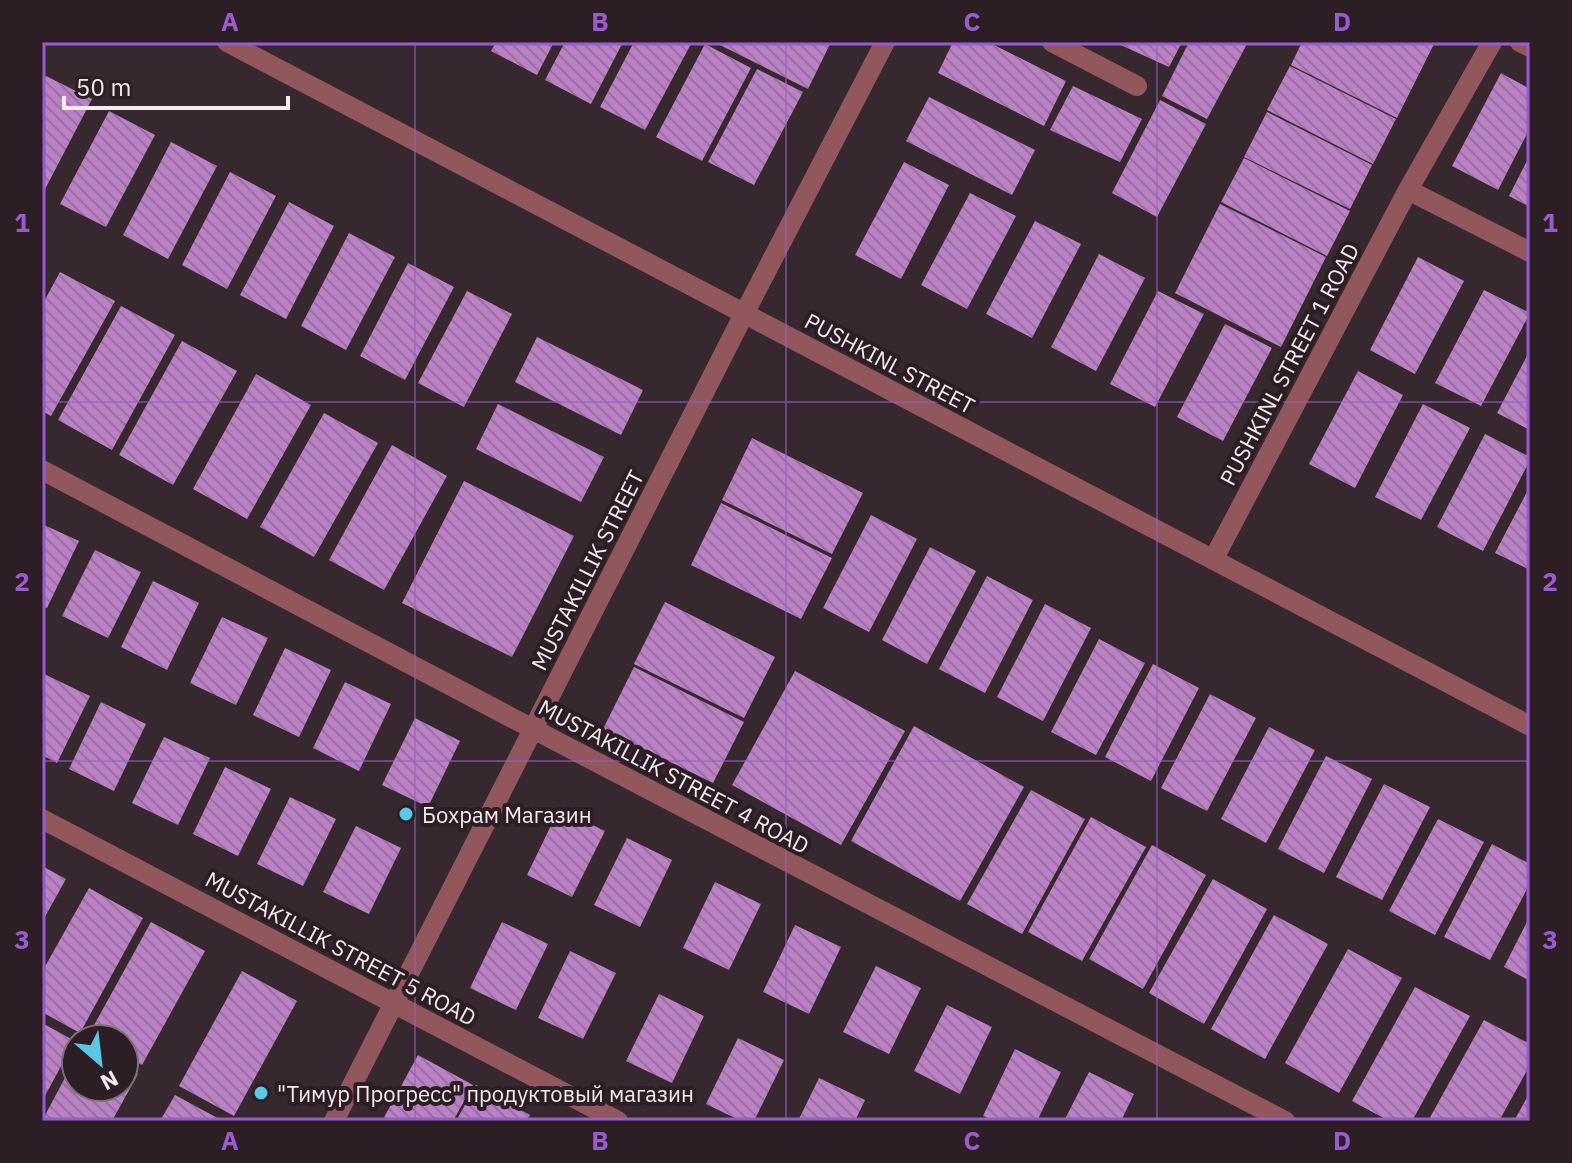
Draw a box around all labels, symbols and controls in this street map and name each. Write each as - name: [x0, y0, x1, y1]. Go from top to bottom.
- text: A: [221, 4, 239, 38]
- text: B: [591, 4, 609, 38]
- text: C: [964, 4, 981, 38]
- text: D: [1333, 4, 1351, 38]
- scale bar: [64, 60, 288, 110]
- text: 50 m: [76, 71, 131, 103]
- text: 1: [14, 205, 30, 239]
- text: 1: [1542, 205, 1558, 239]
- street label: PUSHKINL STREET 1 ROAD: [1213, 238, 1365, 490]
- street label: PUSHKINL STREET: [800, 306, 980, 420]
- street label: MUSTAKILLIK STREET: [524, 465, 650, 675]
- text: 2: [14, 564, 30, 598]
- text: 2: [1542, 564, 1558, 598]
- street label: MUSTAKILLIK STREET 4 ROAD: [534, 692, 814, 860]
- place label: Бохрам Магазин: [422, 800, 592, 829]
- marker: Бохрам Магазин: [397, 805, 415, 823]
- street label: MUSTAKILLIK STREET 5 ROAD: [201, 864, 481, 1032]
- text: 3: [14, 922, 30, 956]
- text: 3: [1542, 922, 1558, 956]
- north arrow: [60, 1023, 140, 1103]
- text: N: [96, 1065, 123, 1098]
- place label: "Тимур Прогресс" продуктовый магазин: [277, 1079, 694, 1108]
- marker: "Тимур Прогресс" продуктовый магазин: [252, 1084, 270, 1102]
- text: A: [221, 1123, 239, 1157]
- text: B: [591, 1123, 609, 1157]
- text: C: [964, 1123, 981, 1157]
- text: D: [1333, 1123, 1351, 1157]

